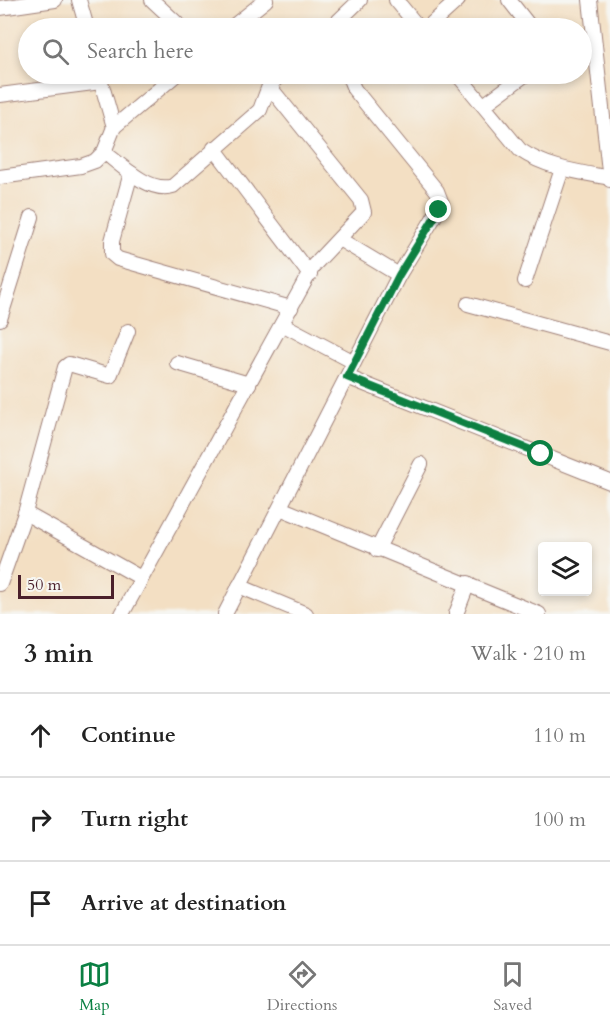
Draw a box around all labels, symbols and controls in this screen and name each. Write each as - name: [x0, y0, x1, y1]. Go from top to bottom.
- search box: [18, 18, 592, 84]
- icon: search: [39, 35, 72, 68]
- text: Search here: [87, 36, 194, 66]
- route end: [425, 196, 451, 222]
- route start: [527, 440, 553, 466]
- map controls: [538, 542, 592, 596]
- button: layers: [538, 542, 592, 596]
- scale bar: [18, 572, 114, 600]
- text: 50 m: [27, 574, 61, 596]
- text: 3 min: [24, 636, 93, 671]
- text: Walk · 210 m: [471, 640, 586, 667]
- icon: ahead: [24, 719, 57, 752]
- text: Continue: [81, 720, 176, 750]
- text: 110 m: [533, 722, 586, 749]
- icon: right: [24, 803, 57, 836]
- text: Turn right: [81, 804, 188, 834]
- text: 100 m: [533, 806, 586, 833]
- icon: arrive: [24, 887, 57, 920]
- text: Arrive at destination: [81, 888, 286, 918]
- tab: Map: [78, 958, 111, 1016]
- tab: Directions: [267, 958, 337, 1016]
- tab: Saved: [493, 958, 532, 1016]

